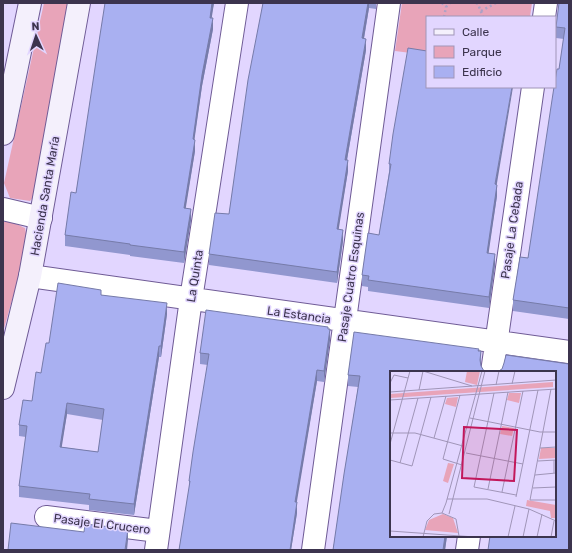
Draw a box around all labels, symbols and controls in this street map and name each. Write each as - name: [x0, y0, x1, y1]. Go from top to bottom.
- north arrow: [16, 16, 56, 56]
- legend: [426, 16, 556, 88]
- text: N: [31, 20, 40, 33]
- text: Calle: [462, 25, 489, 39]
- text: Parque: [462, 45, 502, 59]
- text: Edificio: [462, 65, 502, 79]
- street label: Hacienda Santa María: [28, 135, 62, 257]
- street label: Pasaje La Cebada: [498, 180, 526, 280]
- street label: Pasaje Cuatro Esquinas: [335, 211, 367, 343]
- street label: La Quinta: [184, 249, 206, 303]
- street label: La Estancia: [266, 304, 332, 326]
- inset map: [390, 371, 556, 537]
- street label: Pasaje El Crucero: [53, 511, 151, 537]

